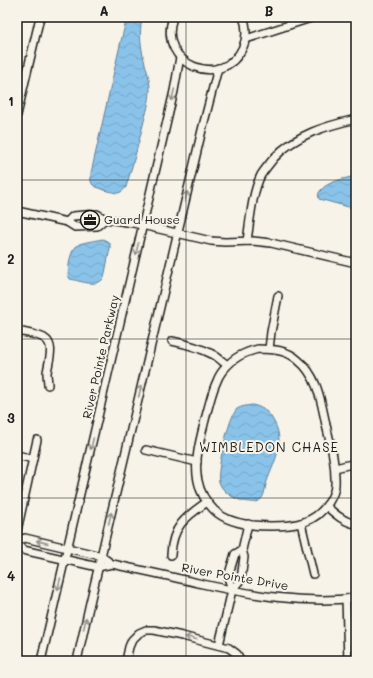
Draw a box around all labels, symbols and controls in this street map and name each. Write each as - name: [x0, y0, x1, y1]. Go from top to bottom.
- text: A: [99, 2, 109, 19]
- text: B: [265, 2, 274, 19]
- one-way arrow: [168, 89, 176, 102]
- text: 1: [8, 92, 14, 109]
- one-way arrow: [183, 190, 191, 203]
- office icon: Guard House: [79, 209, 101, 231]
- place label: Guard House: [104, 211, 180, 227]
- one-way arrow: [132, 242, 140, 255]
- text: 2: [7, 250, 15, 267]
- street label: River Pointe Parkway: [78, 293, 122, 420]
- one-way arrow: [137, 385, 144, 398]
- text: 3: [7, 409, 15, 426]
- one-way arrow: [87, 437, 95, 450]
- district label: WIMBLEDON CHASE: [199, 438, 339, 455]
- one-way arrow: [106, 511, 114, 524]
- one-way arrow: [36, 537, 49, 545]
- street label: River Pointe Drive: [181, 559, 290, 593]
- text: 4: [7, 567, 15, 584]
- one-way arrow: [54, 578, 62, 591]
- one-way arrow: [82, 617, 89, 630]
- one-way arrow: [185, 634, 198, 641]

